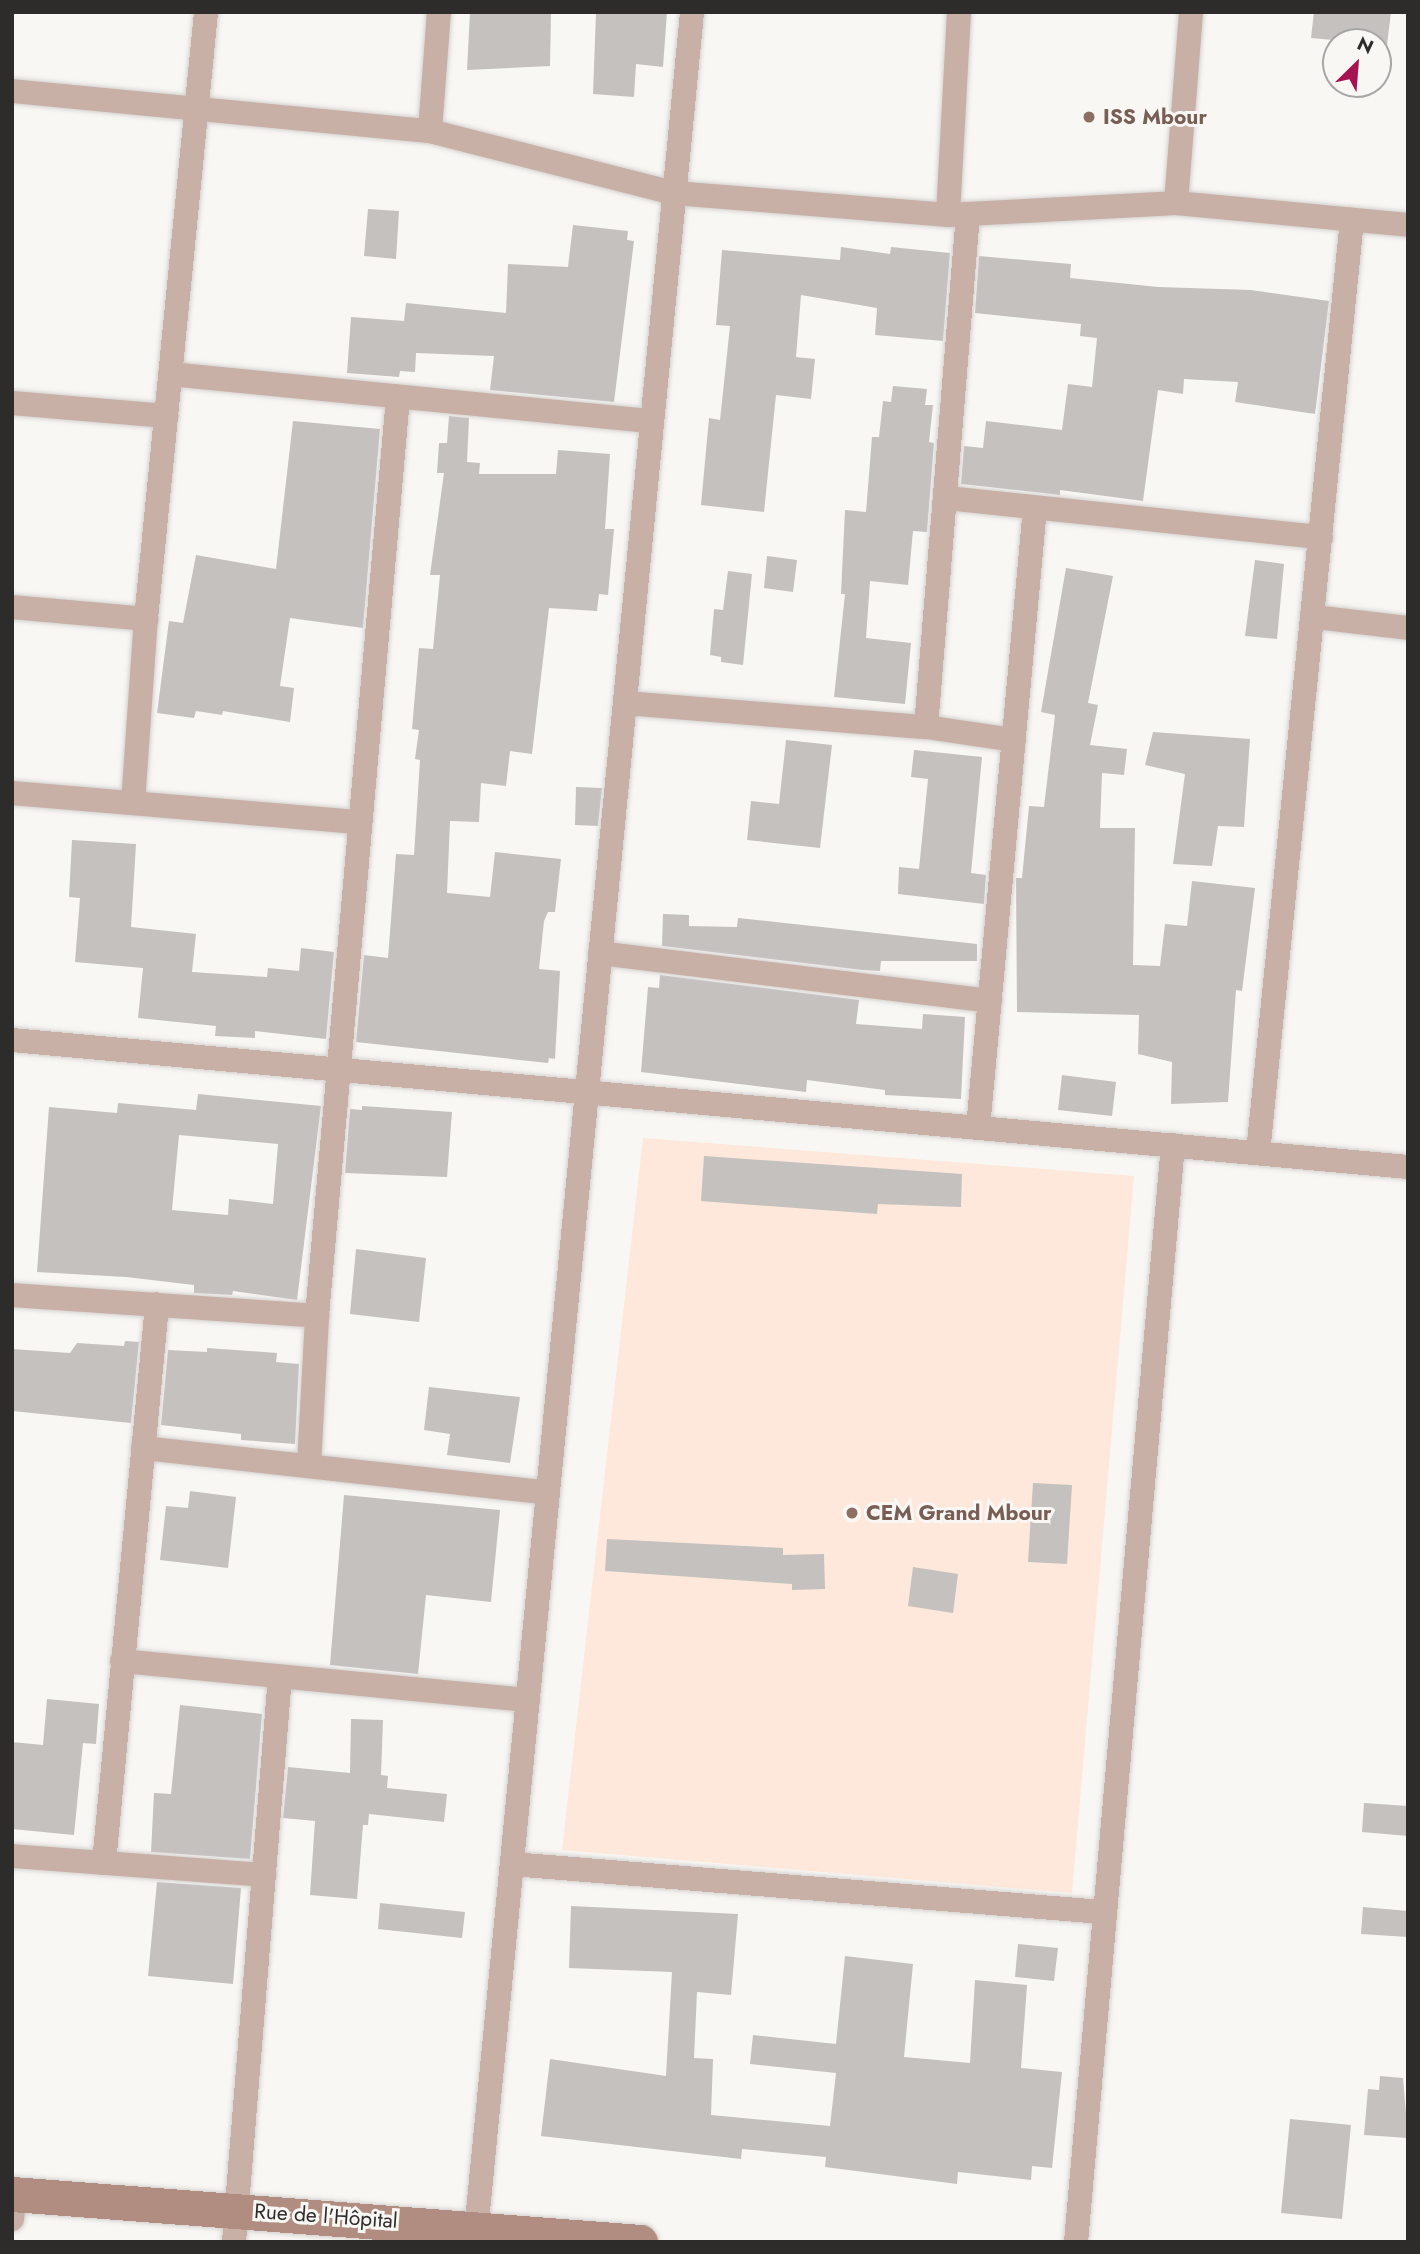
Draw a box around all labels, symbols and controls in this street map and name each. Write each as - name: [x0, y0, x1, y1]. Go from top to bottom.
- north arrow: [1322, 28, 1392, 98]
- text: N: [1353, 30, 1378, 61]
- place label: ISS Mbour: [1103, 104, 1207, 130]
- marker: ISS Mbour: [1081, 109, 1097, 125]
- place label: CEM Grand Mbour: [866, 1500, 1052, 1526]
- marker: CEM Grand Mbour: [844, 1505, 860, 1521]
- street label: Rue de l'Hôpital: [253, 2198, 399, 2234]

